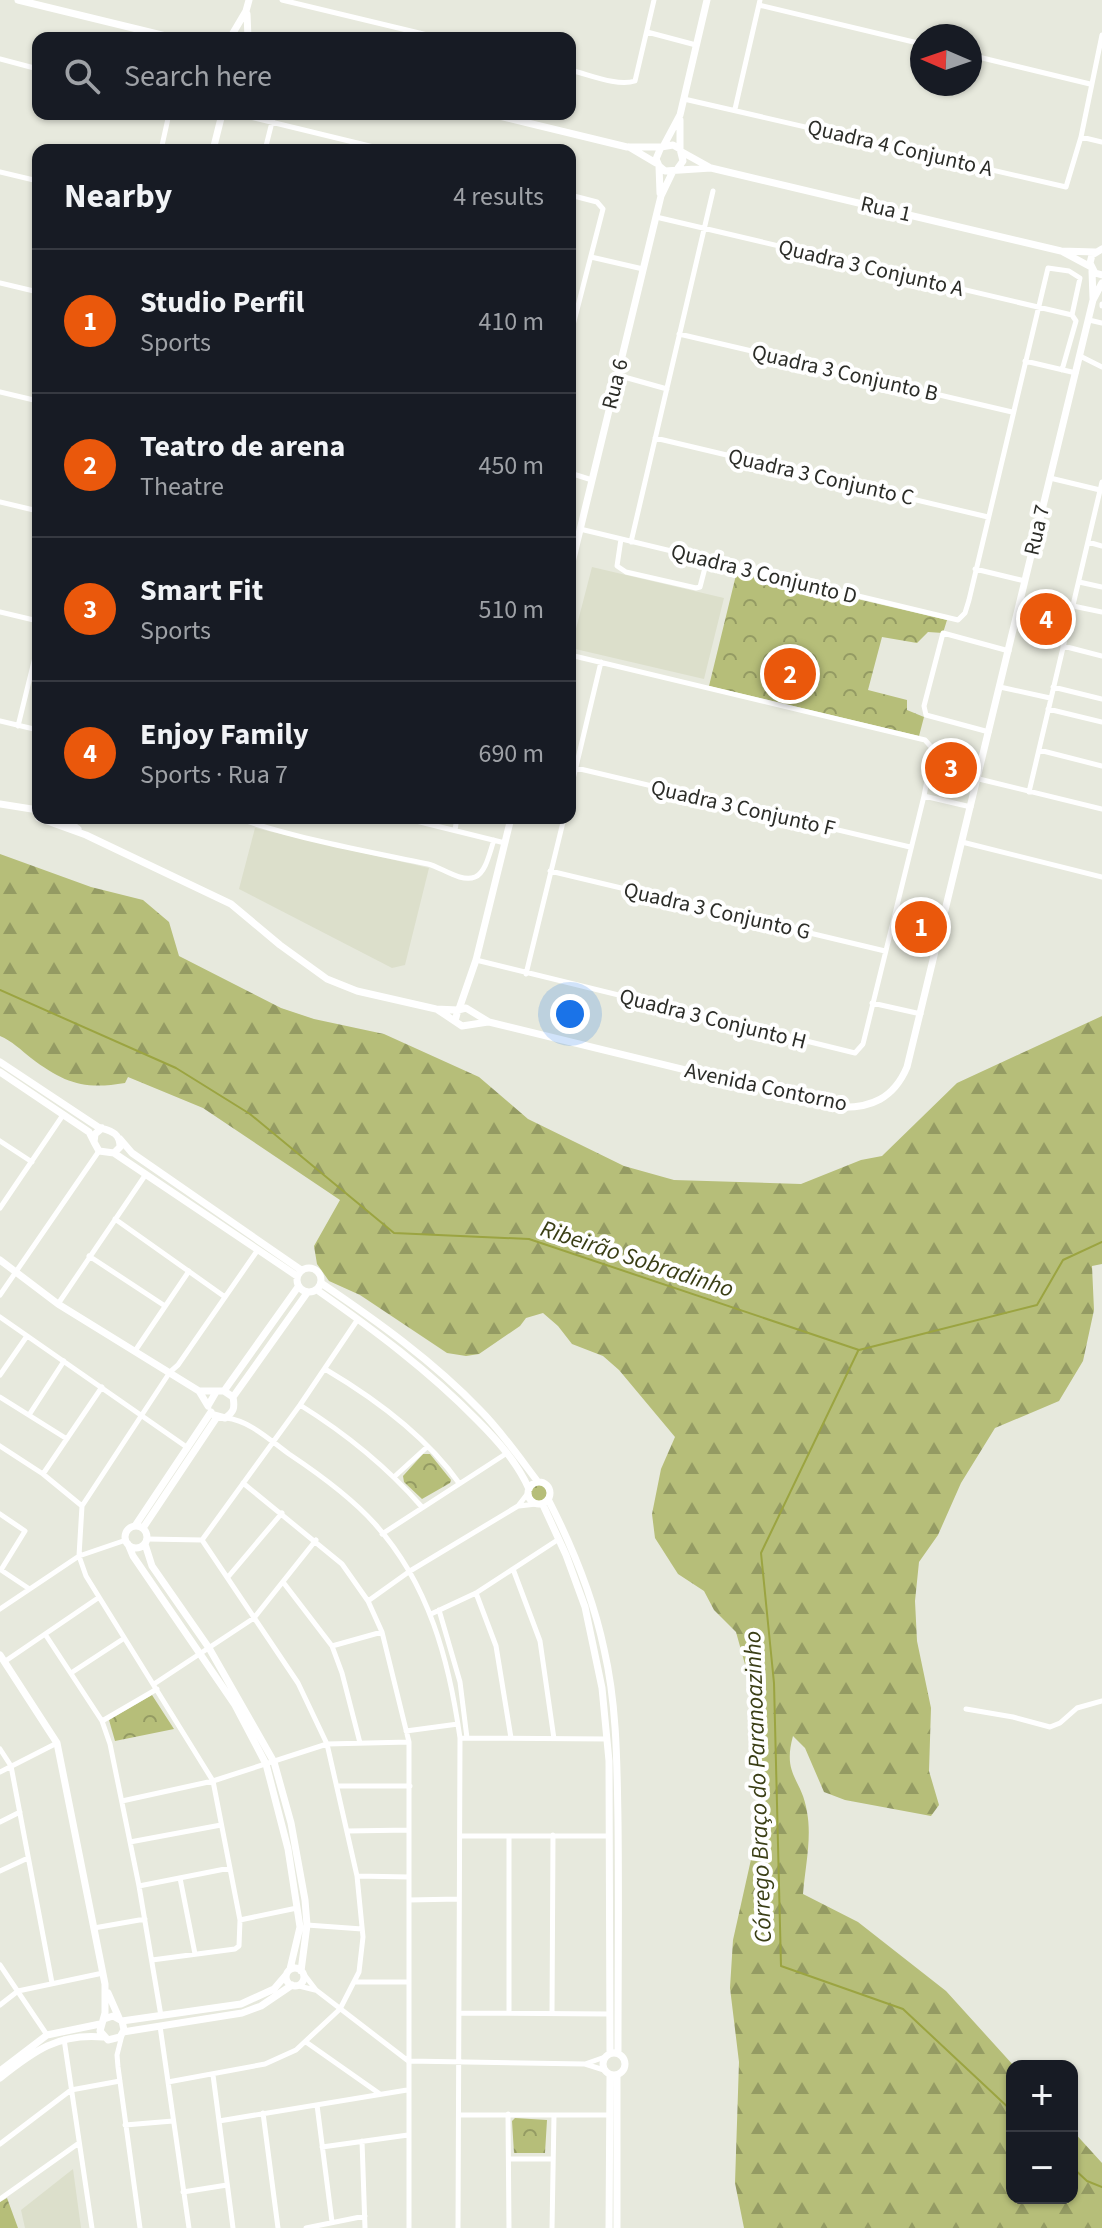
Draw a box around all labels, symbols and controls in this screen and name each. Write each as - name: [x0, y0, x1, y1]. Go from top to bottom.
- north arrow: [910, 24, 982, 96]
- search box: [32, 32, 576, 120]
- icon: search: [60, 54, 104, 98]
- text: Search here: [124, 55, 272, 98]
- street label: Quadra 4 Conjunto A: [804, 111, 996, 185]
- text: Nearby: [64, 172, 172, 221]
- text: 4 results: [453, 178, 544, 215]
- street label: Rua 1: [858, 188, 914, 230]
- street label: Quadra 3 Conjunto A: [775, 231, 967, 305]
- text: Studio Perfil: [140, 281, 304, 324]
- text: 1: [83, 303, 97, 340]
- text: 410 m: [478, 303, 544, 340]
- text: Sports: [140, 324, 211, 361]
- street label: Quadra 3 Conjunto B: [749, 336, 941, 410]
- street label: Rua 6: [593, 355, 637, 413]
- text: Teatro de arena: [140, 425, 345, 468]
- street label: Quadra 3 Conjunto C: [725, 440, 917, 514]
- text: 2: [83, 447, 97, 484]
- text: 450 m: [478, 447, 544, 484]
- text: Theatre: [140, 468, 224, 505]
- street label: Rua 7: [1016, 502, 1058, 558]
- street label: Quadra 3 Conjunto D: [668, 535, 860, 613]
- text: Smart Fit: [140, 569, 263, 612]
- pin: 4: [1020, 589, 1072, 649]
- text: 3: [83, 591, 97, 628]
- text: 510 m: [478, 591, 544, 628]
- text: Sports: [140, 612, 211, 649]
- pin: 2: [764, 644, 816, 704]
- text: Enjoy Family: [140, 713, 309, 756]
- text: 4: [83, 735, 97, 772]
- text: 690 m: [478, 735, 544, 772]
- pin: 3: [925, 738, 977, 798]
- text: Sports · Rua 7: [140, 756, 288, 793]
- street label: Quadra 3 Conjunto F: [648, 771, 838, 845]
- street label: Quadra 3 Conjunto G: [620, 874, 814, 948]
- pin: 1: [895, 897, 947, 957]
- street label: Quadra 3 Conjunto H: [616, 980, 810, 1058]
- your location: [550, 994, 590, 1034]
- street label: Avenida Contorno: [682, 1054, 850, 1120]
- water label: Ribeirão Sobradinho: [536, 1211, 738, 1307]
- water label: Córrego Braço do Paranoazinho: [735, 1630, 781, 1944]
- map controls: [1006, 2060, 1078, 2204]
- button: +: [1006, 2060, 1078, 2132]
- button: −: [1006, 2132, 1078, 2204]

